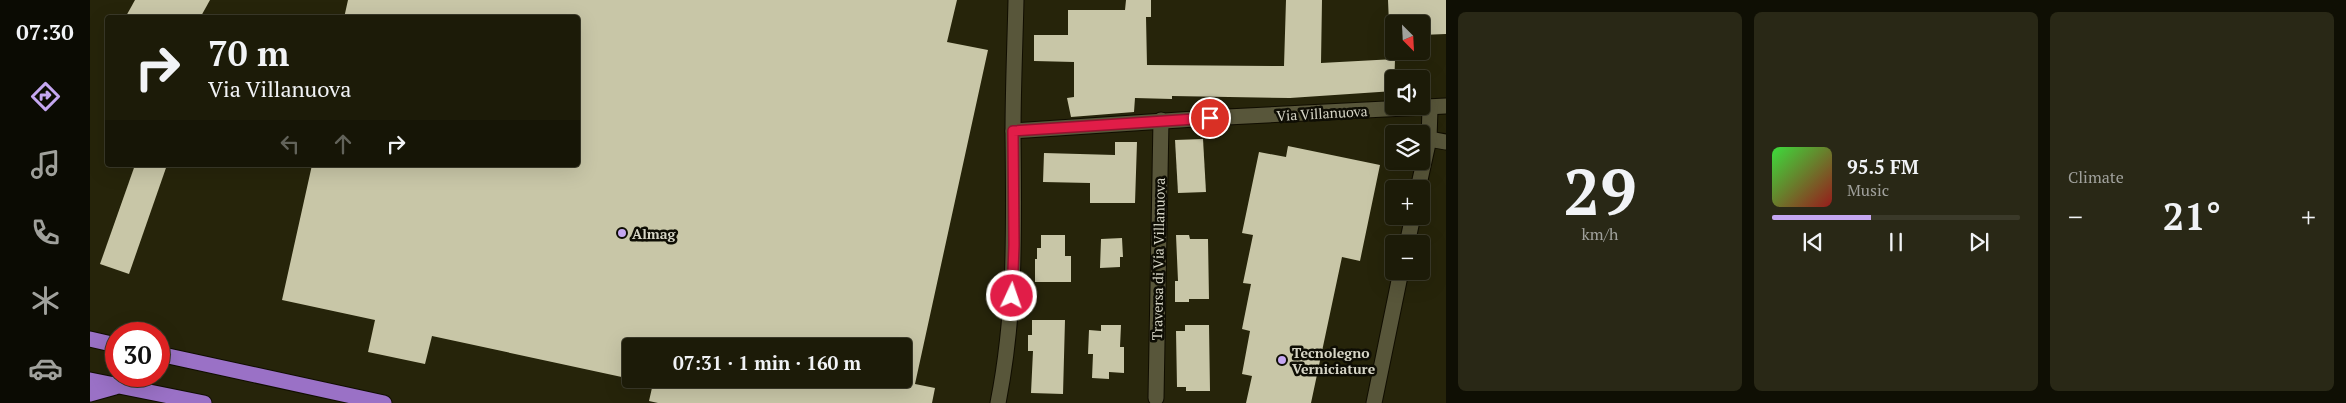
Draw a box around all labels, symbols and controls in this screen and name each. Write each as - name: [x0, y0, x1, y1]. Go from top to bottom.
- north arrow: [1385, 15, 1430, 60]
- map controls: [1385, 15, 1430, 280]
- text: 07:30: [16, 17, 74, 46]
- text: 70 m: [208, 30, 289, 76]
- icon: right: [125, 35, 190, 100]
- button: sound: [1385, 70, 1430, 115]
- text: Via Villanuova: [208, 74, 351, 103]
- icon: directions: [28, 79, 63, 114]
- pin: [1189, 97, 1231, 139]
- street label: Via Villanuova: [1276, 101, 1368, 125]
- icon: arrive: [1196, 104, 1224, 132]
- button: layers: [1385, 125, 1430, 170]
- icon: left: [276, 130, 304, 158]
- icon: ahead: [329, 130, 357, 158]
- icon: right: [382, 130, 410, 158]
- icon: music: [28, 147, 63, 182]
- text: 29: [1563, 147, 1637, 234]
- text: 95.5 FM: [1847, 154, 1919, 179]
- text: Climate: [2068, 166, 2124, 188]
- street label: Traversa di Via Villanuova: [1147, 178, 1169, 340]
- text: Music: [1847, 179, 1889, 201]
- button: +: [1385, 180, 1430, 225]
- text: 21°: [2163, 191, 2221, 241]
- text: −: [2068, 198, 2083, 235]
- text: +: [2301, 198, 2316, 235]
- icon: phone: [28, 215, 63, 250]
- text: km/h: [1582, 223, 1618, 245]
- place label: Almag: [632, 224, 677, 243]
- marker: Almag: [616, 227, 628, 239]
- icon: previous: [1799, 228, 1827, 256]
- icon: pause: [1882, 228, 1910, 256]
- icon: next: [1965, 228, 1993, 256]
- button: −: [1385, 235, 1430, 280]
- position arrow: [985, 269, 1037, 321]
- icon: climate: [28, 283, 63, 318]
- speed limit sign: 30: [105, 322, 170, 387]
- place label: Tecnolegno Verniciature: [1292, 343, 1376, 378]
- text: 07:31 · 1 min · 160 m: [673, 350, 861, 375]
- icon: car: [28, 351, 63, 386]
- marker: Tecnolegno Verniciature: [1276, 354, 1288, 366]

